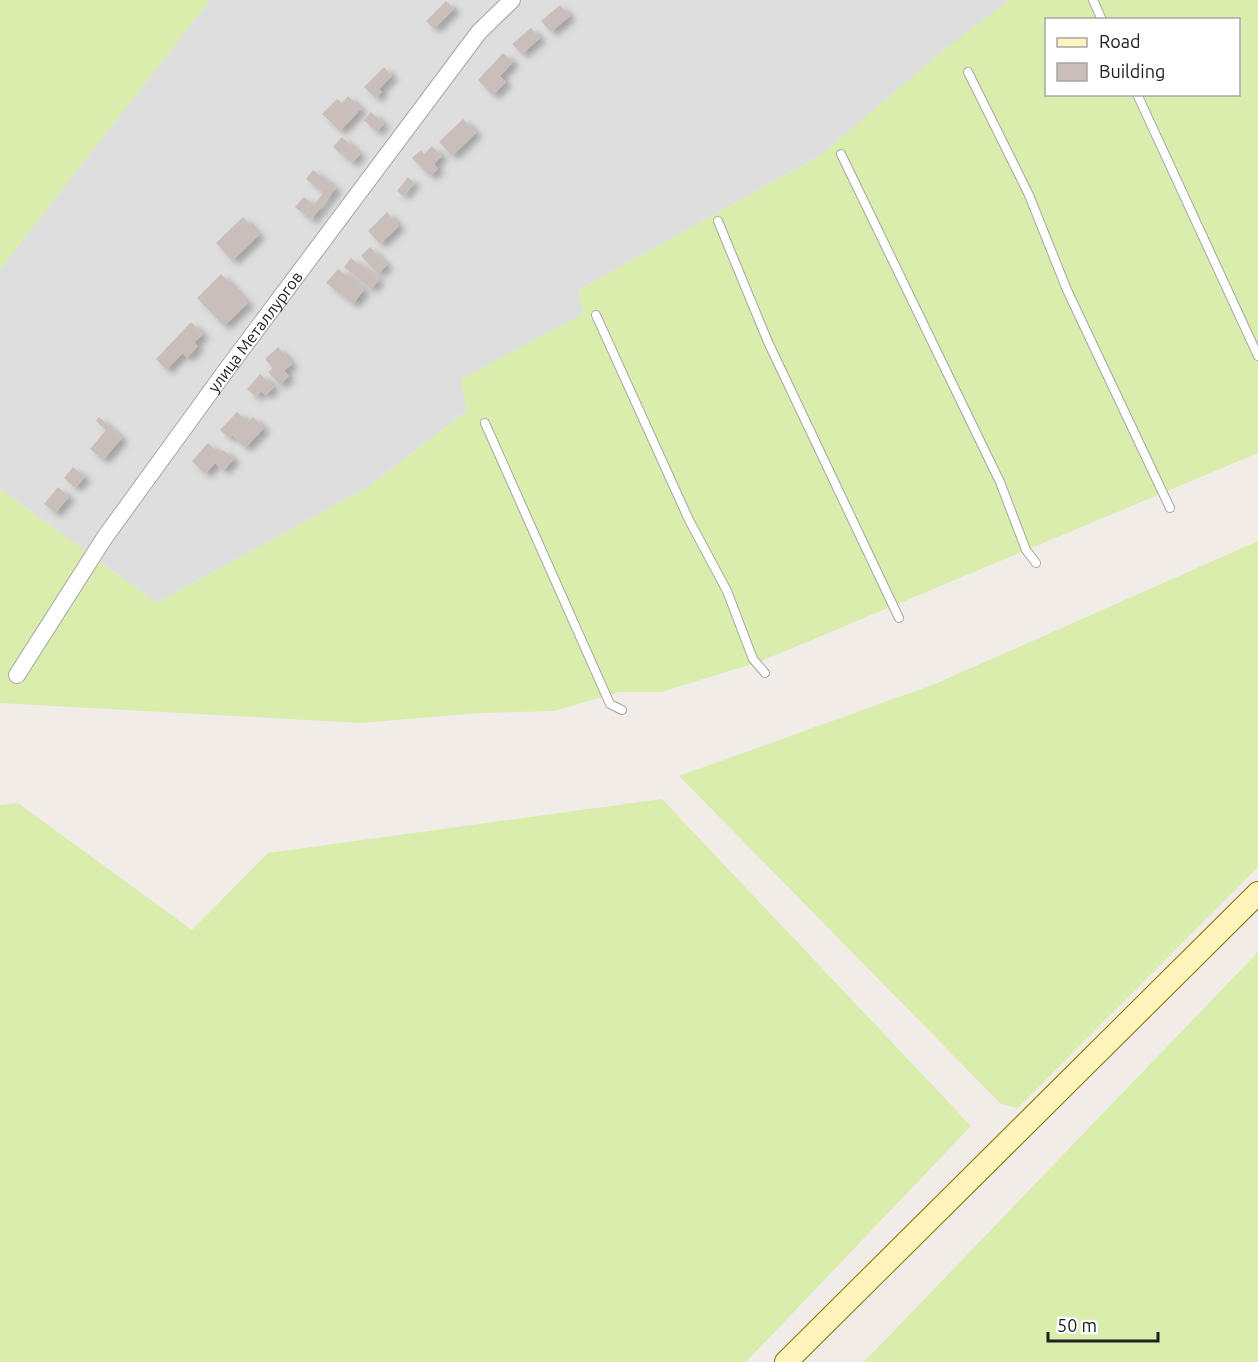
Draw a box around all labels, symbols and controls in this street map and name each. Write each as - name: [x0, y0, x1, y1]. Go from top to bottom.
- legend: [1045, 18, 1240, 96]
- text: Road: [1099, 31, 1141, 51]
- text: Building: [1099, 61, 1165, 81]
- street label: улица Металлургов: [204, 268, 306, 396]
- scale bar: [1048, 1305, 1158, 1343]
- text: 50 m: [1057, 1315, 1097, 1335]

